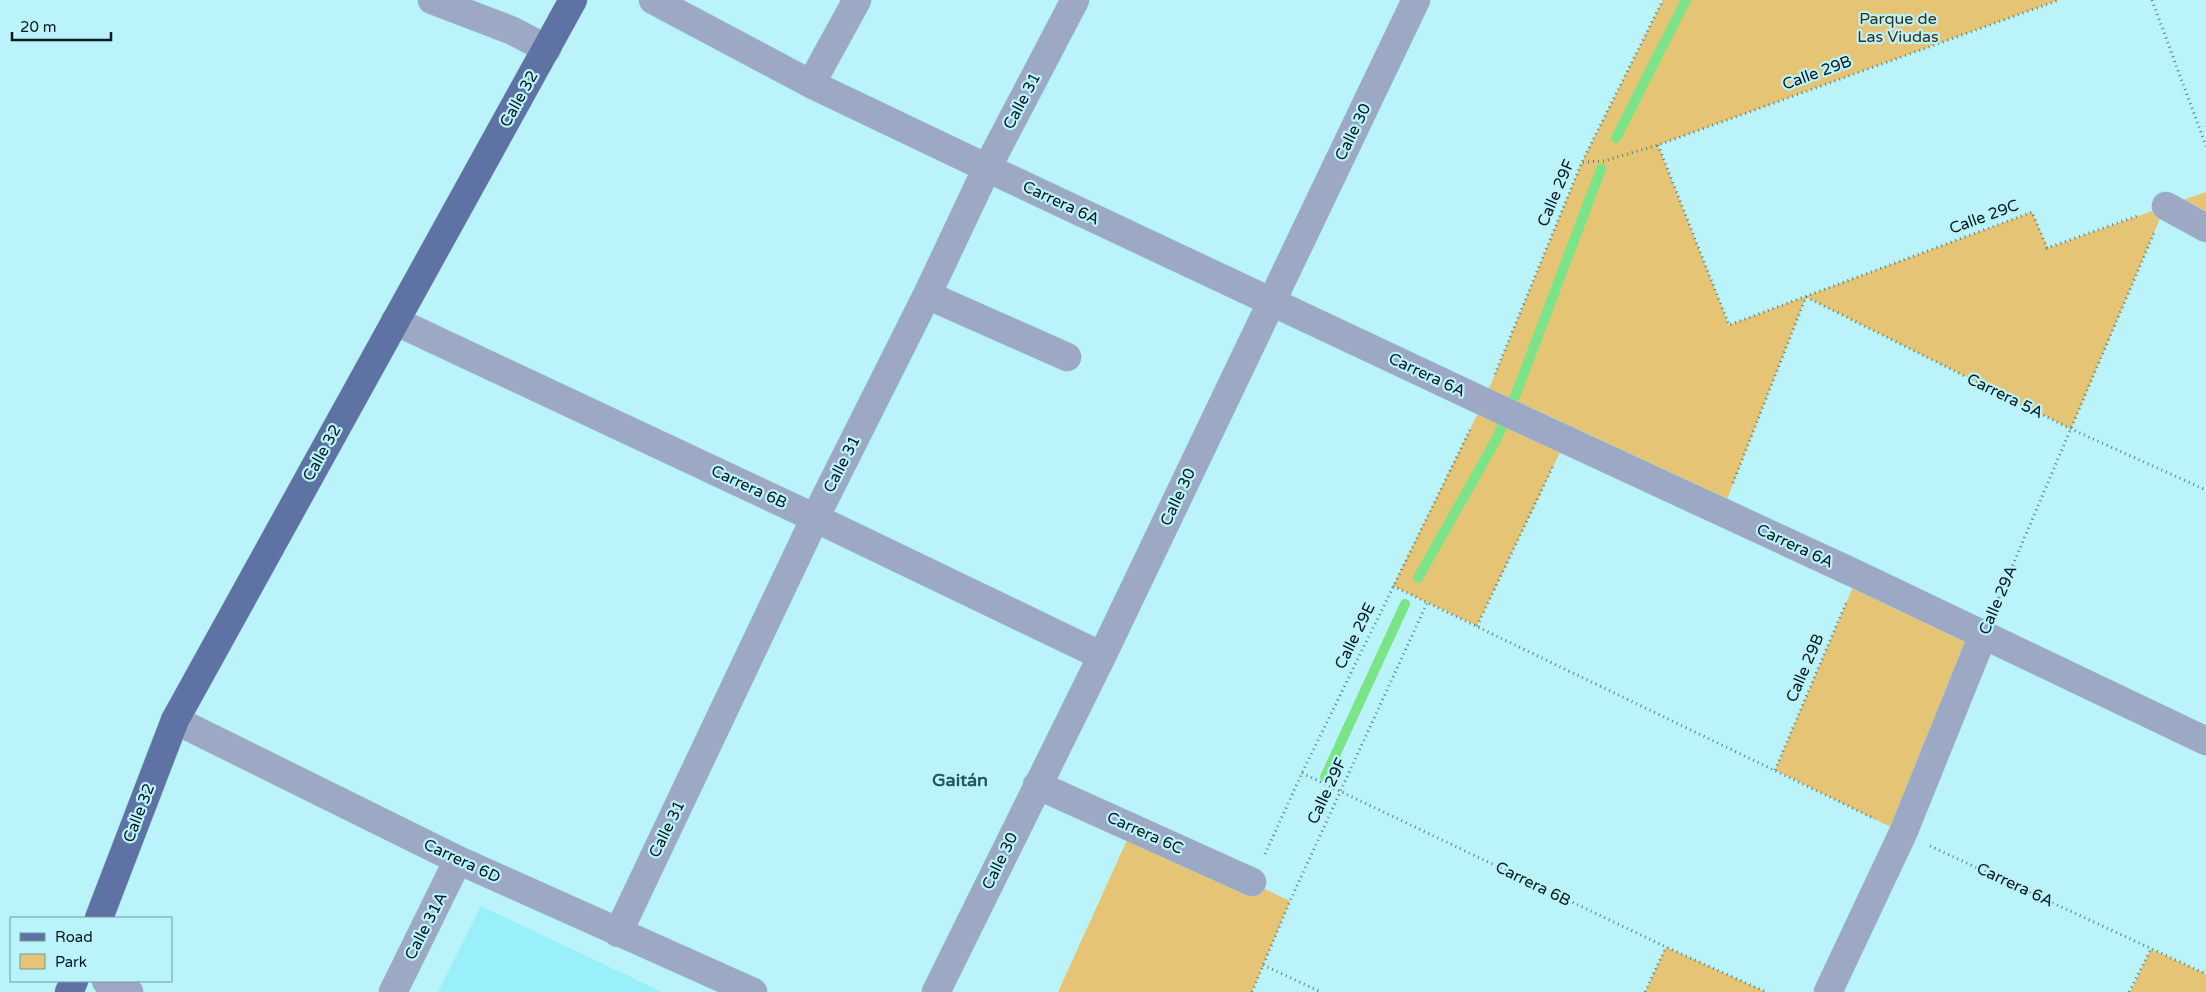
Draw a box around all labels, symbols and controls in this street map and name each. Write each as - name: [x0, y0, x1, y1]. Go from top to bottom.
- park label: Parque de Las Viudas: [1857, 9, 1939, 47]
- scale bar: [12, 10, 111, 42]
- text: 20 m: [20, 18, 57, 36]
- street label: Calle 29B: [1780, 51, 1854, 95]
- street label: Calle 32: [495, 67, 543, 131]
- street label: Calle 31: [999, 69, 1045, 133]
- street label: Calle 30: [1331, 100, 1375, 164]
- street label: Calle 29F: [1533, 156, 1579, 230]
- street label: Carrera 6A: [1019, 177, 1103, 230]
- street label: Calle 29C: [1947, 195, 2021, 239]
- street label: Carrera 6A: [1385, 349, 1469, 402]
- street label: Carrera 5A: [1964, 369, 2046, 423]
- street label: Calle 32: [298, 421, 346, 485]
- street label: Calle 31: [819, 432, 865, 496]
- street label: Carrera 6B: [708, 461, 790, 513]
- street label: Calle 30: [1156, 465, 1200, 529]
- street label: Carrera 6A: [1753, 520, 1837, 573]
- street label: Calle 29A: [1974, 562, 2022, 638]
- street label: Calle 29E: [1330, 599, 1380, 673]
- street label: Calle 29B: [1782, 631, 1828, 705]
- street label: Calle 29F: [1303, 754, 1351, 827]
- district label: Gaitán: [932, 769, 988, 791]
- street label: Calle 32: [119, 781, 159, 845]
- street label: Calle 31: [645, 797, 689, 861]
- street label: Carrera 6C: [1104, 807, 1186, 859]
- street label: Calle 30: [978, 829, 1022, 893]
- street label: Carrera 6D: [420, 834, 504, 888]
- street label: Carrera 6B: [1492, 857, 1574, 911]
- street label: Carrera 6A: [1973, 859, 2057, 912]
- street label: Calle 31A: [400, 889, 452, 963]
- legend: [10, 917, 172, 982]
- text: Road: [55, 928, 93, 946]
- text: Park: [55, 953, 87, 971]

